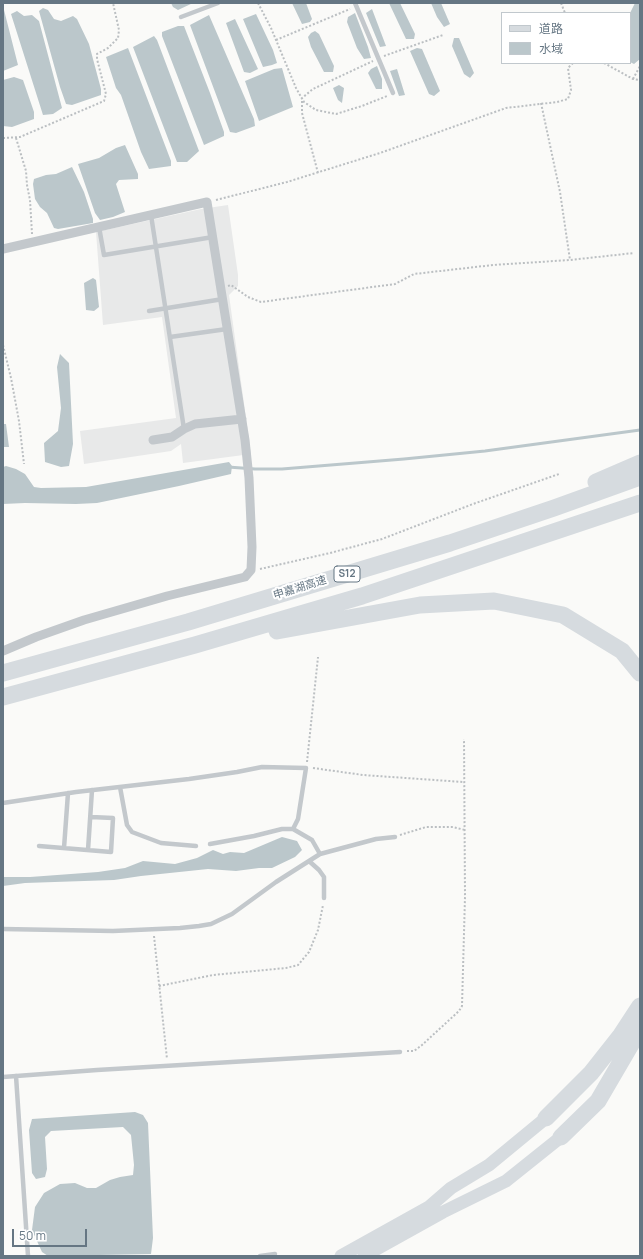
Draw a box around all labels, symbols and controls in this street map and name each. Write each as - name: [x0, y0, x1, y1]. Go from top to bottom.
- legend: [501, 12, 631, 64]
- text: 道路: [539, 20, 563, 37]
- text: 水域: [539, 40, 563, 57]
- road number: S12: [334, 566, 360, 582]
- street label: 申嘉湖高速: [272, 574, 328, 602]
- scale bar: [14, 1221, 89, 1247]
- text: 50 m: [19, 1227, 46, 1244]

